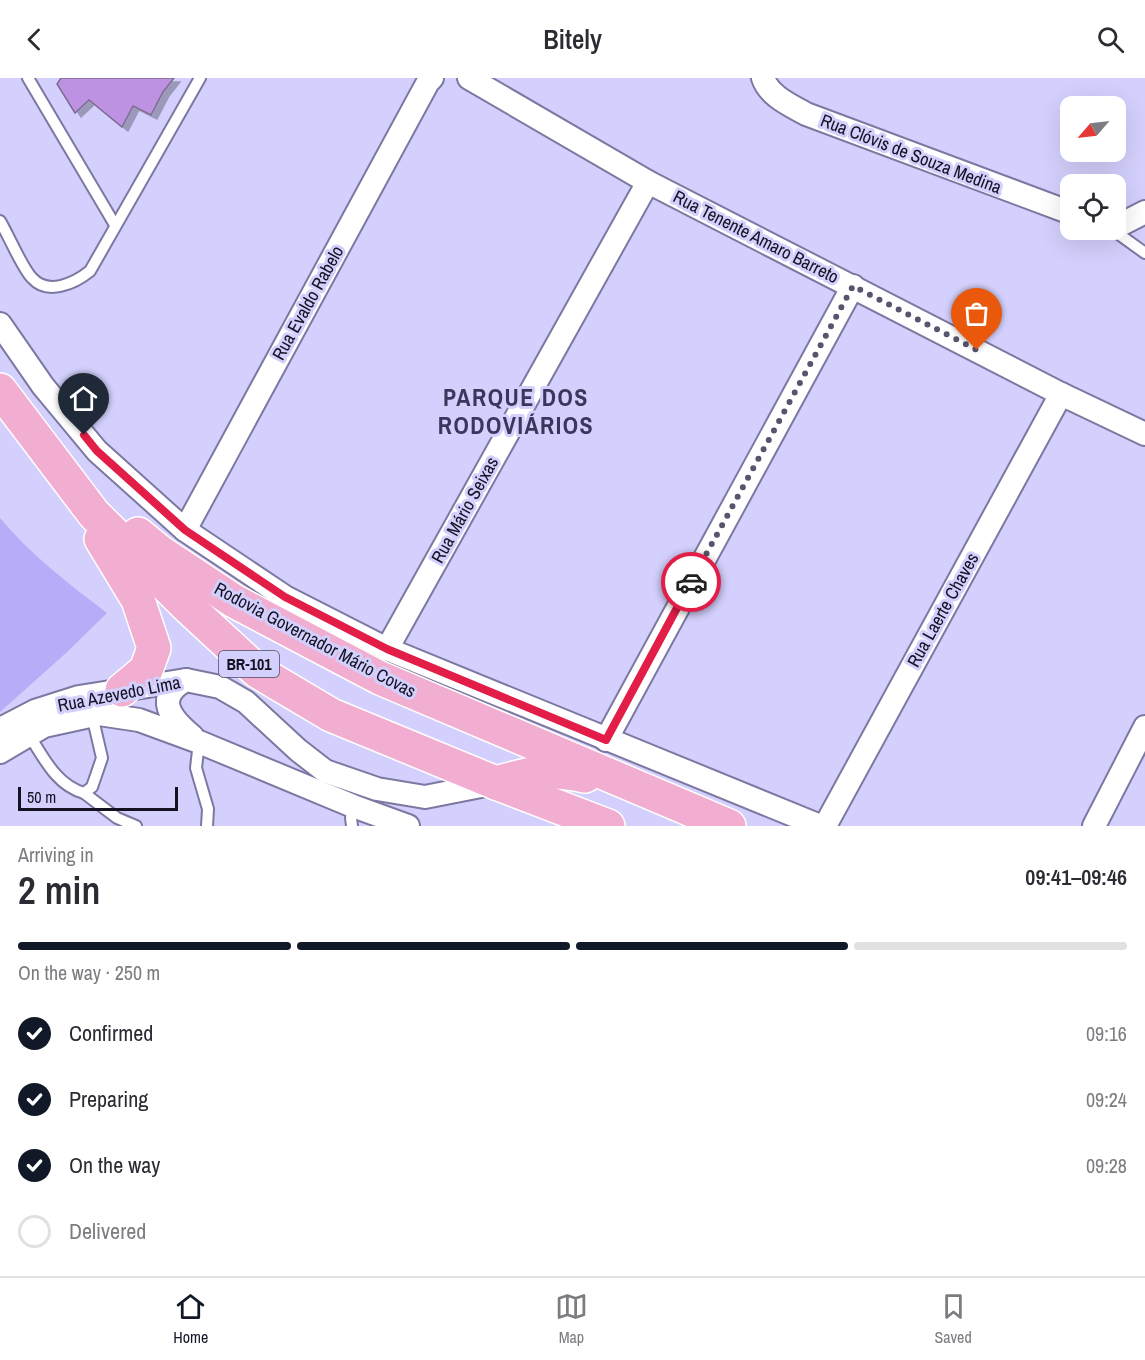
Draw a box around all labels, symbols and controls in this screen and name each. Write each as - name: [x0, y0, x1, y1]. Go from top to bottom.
- text: Bitely: [543, 21, 602, 57]
- icon: back: [18, 23, 51, 56]
- icon: search: [1094, 23, 1127, 56]
- north arrow: [1060, 96, 1126, 162]
- map controls: [1060, 96, 1126, 240]
- street label: Rua Clóvis de Souza Medina: [817, 107, 1005, 200]
- button: locate: [1060, 174, 1126, 240]
- street label: Rua Tenente Amaro Barreto: [669, 184, 843, 289]
- street label: Rua Evaldo Rabelo: [266, 241, 349, 364]
- pin: [951, 288, 1002, 350]
- icon: bag: [960, 297, 993, 330]
- pin: [58, 373, 109, 435]
- district label: PARQUE DOS RODOVIÁRIOS: [438, 381, 594, 441]
- icon: home: [67, 382, 100, 415]
- street label: Rua Mário Seixas: [425, 452, 504, 567]
- street label: Rua Laerte Chaves: [901, 548, 984, 671]
- courier: [661, 552, 721, 612]
- icon: car: [675, 566, 708, 599]
- street label: Rodovia Governador Mário Covas: [210, 576, 420, 703]
- road number: BR-101: [219, 651, 279, 677]
- street label: Rua Azevedo Lima: [55, 669, 183, 718]
- scale bar: [18, 784, 178, 812]
- text: 50 m: [27, 786, 56, 808]
- text: Arriving in: [18, 841, 94, 868]
- text: 09:41–09:46: [1025, 862, 1127, 892]
- text: 2 min: [18, 864, 100, 916]
- text: On the way · 250 m: [18, 959, 160, 986]
- icon: check: [18, 1017, 51, 1050]
- text: Confirmed: [69, 1018, 153, 1048]
- text: 09:16: [1086, 1020, 1127, 1047]
- icon: check: [18, 1083, 51, 1116]
- text: Preparing: [69, 1084, 148, 1114]
- text: 09:24: [1086, 1086, 1127, 1113]
- icon: check: [18, 1149, 51, 1182]
- text: On the way: [69, 1150, 160, 1180]
- text: 09:28: [1086, 1152, 1127, 1179]
- text: Delivered: [69, 1216, 146, 1246]
- tab: Home: [173, 1290, 208, 1348]
- tab: Map: [555, 1290, 588, 1348]
- tab: Saved: [934, 1290, 972, 1348]

